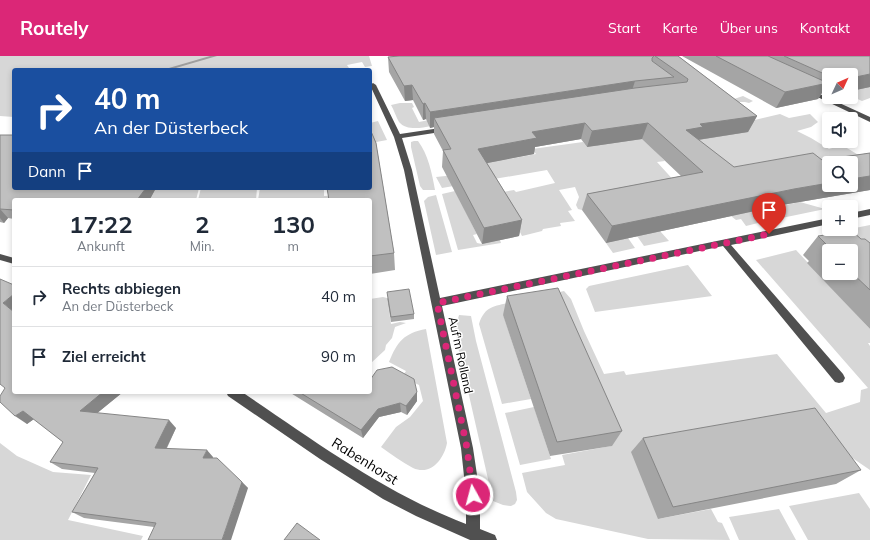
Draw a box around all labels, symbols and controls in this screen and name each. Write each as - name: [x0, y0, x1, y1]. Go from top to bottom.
- text: Routely: [20, 16, 88, 40]
- text: Start: [608, 19, 640, 37]
- text: Karte: [662, 19, 698, 37]
- text: Über uns: [720, 19, 778, 37]
- text: Kontakt: [800, 19, 850, 37]
- north arrow: [822, 68, 858, 104]
- map controls: [822, 68, 858, 280]
- text: 40 m: [94, 81, 160, 116]
- icon: right: [28, 84, 80, 136]
- button: sound: [822, 112, 858, 148]
- text: An der Düsterbeck: [94, 116, 248, 139]
- button: search: [822, 156, 858, 192]
- icon: arrive: [74, 160, 96, 182]
- text: Dann: [28, 162, 66, 181]
- pin: [752, 193, 786, 234]
- icon: arrive: [758, 199, 780, 221]
- button: +: [822, 200, 858, 236]
- text: 17:22: [69, 209, 133, 239]
- text: 2: [195, 209, 209, 239]
- text: 130: [272, 209, 315, 239]
- text: Ankunft: [77, 238, 125, 254]
- text: Min.: [190, 238, 215, 254]
- text: m: [288, 238, 299, 254]
- button: −: [822, 244, 858, 280]
- text: Rechts abbiegen: [62, 279, 181, 298]
- icon: right: [28, 286, 50, 308]
- text: 40 m: [321, 287, 356, 306]
- text: An der Düsterbeck: [62, 298, 173, 314]
- street label: Auf'm Rolland: [446, 315, 476, 395]
- icon: arrive: [28, 346, 50, 368]
- text: Ziel erreicht: [62, 347, 146, 366]
- text: 90 m: [321, 347, 356, 366]
- street label: Rabenhorst: [328, 433, 402, 489]
- position arrow: [452, 474, 494, 516]

